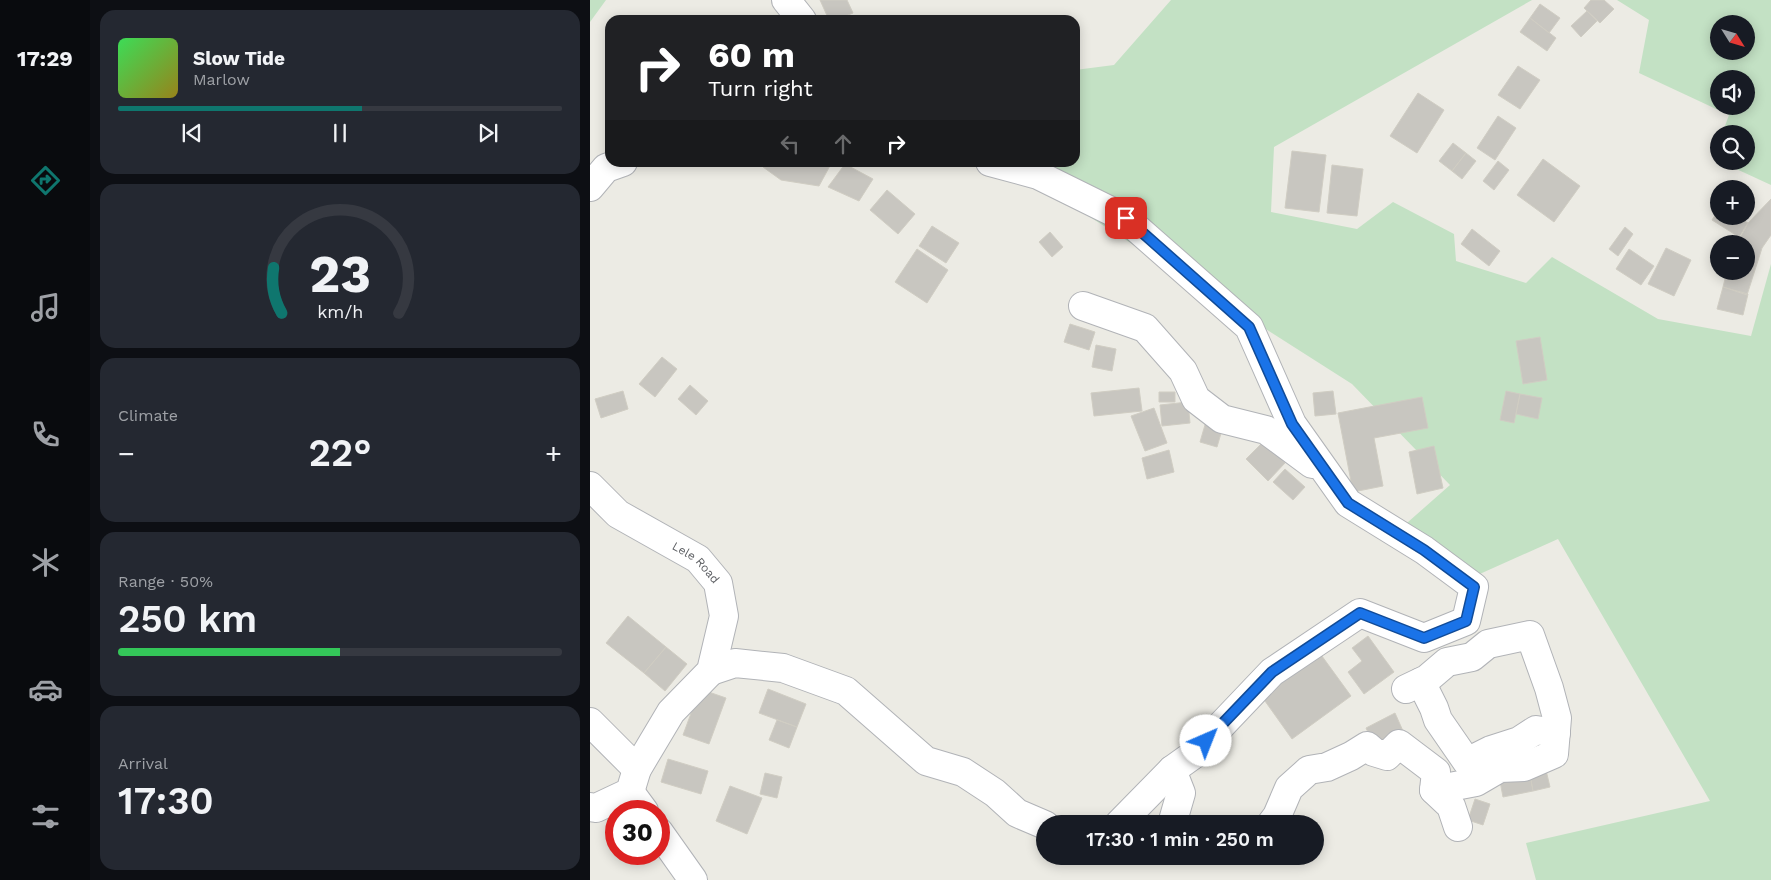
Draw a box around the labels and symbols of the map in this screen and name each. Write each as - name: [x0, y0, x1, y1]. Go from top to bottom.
- north arrow: [1710, 15, 1755, 60]
- pin: [1105, 197, 1147, 239]
- street label: Lele Road: [670, 539, 722, 586]
- position arrow: [1179, 714, 1231, 766]
- speed limit sign: 30: [605, 800, 670, 865]

